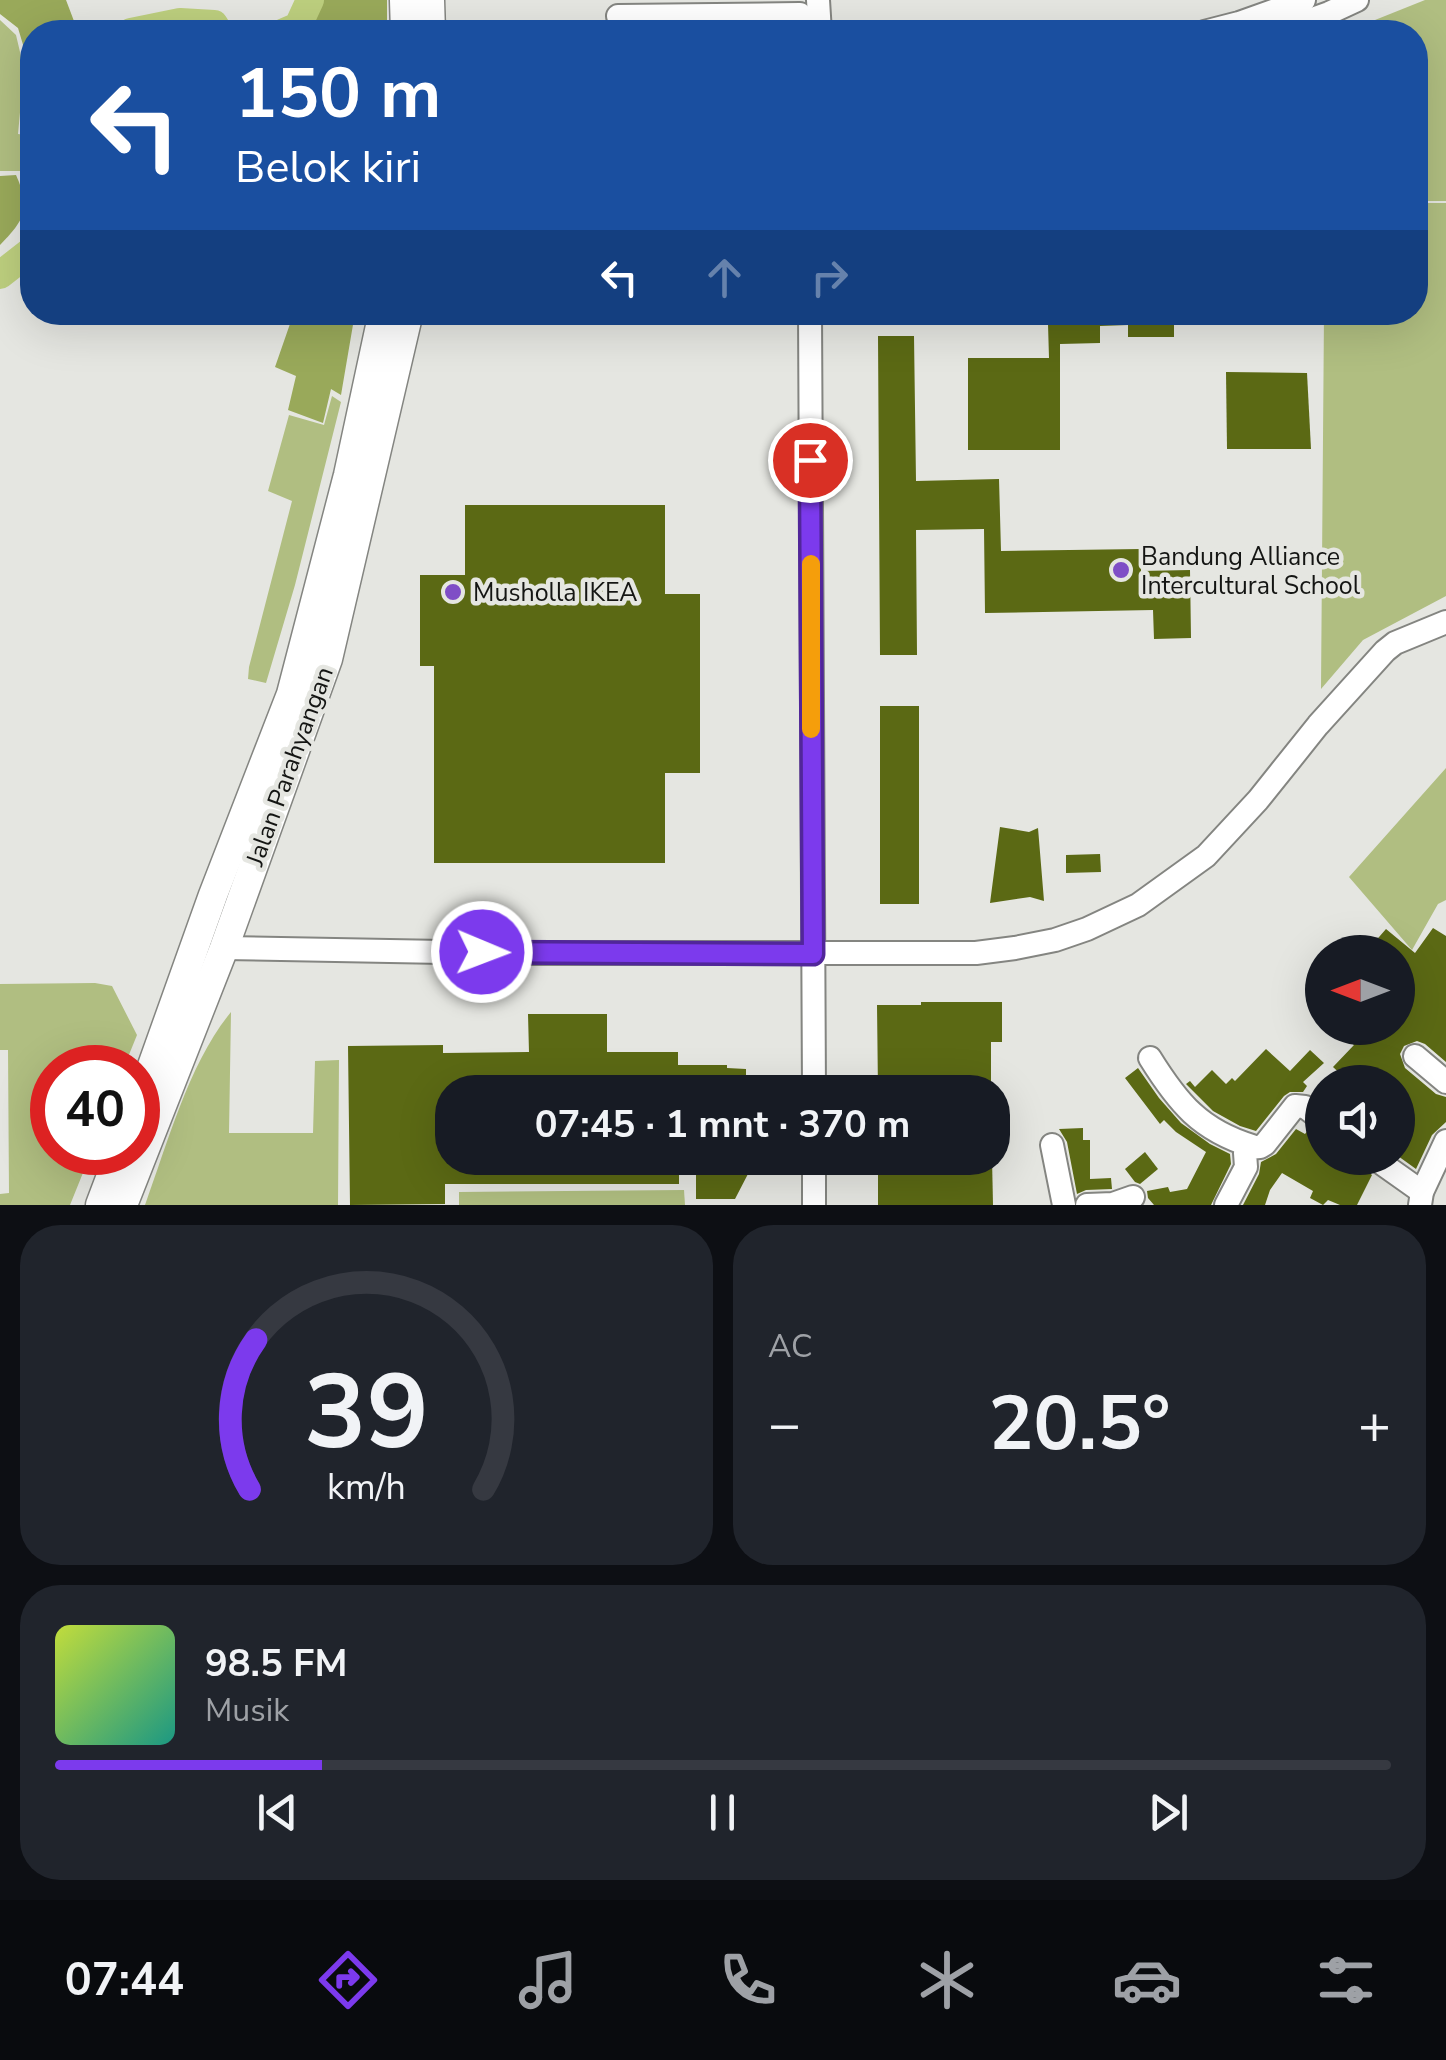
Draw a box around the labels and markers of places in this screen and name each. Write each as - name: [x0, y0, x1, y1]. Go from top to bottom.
- pin: [768, 418, 853, 503]
- place label: Bandung Alliance Intercultural School: [1141, 540, 1361, 603]
- marker: Bandung Alliance Intercultural School: [1110, 559, 1132, 581]
- place label: Musholla IKEA: [473, 576, 637, 610]
- marker: Musholla IKEA: [442, 581, 464, 603]

